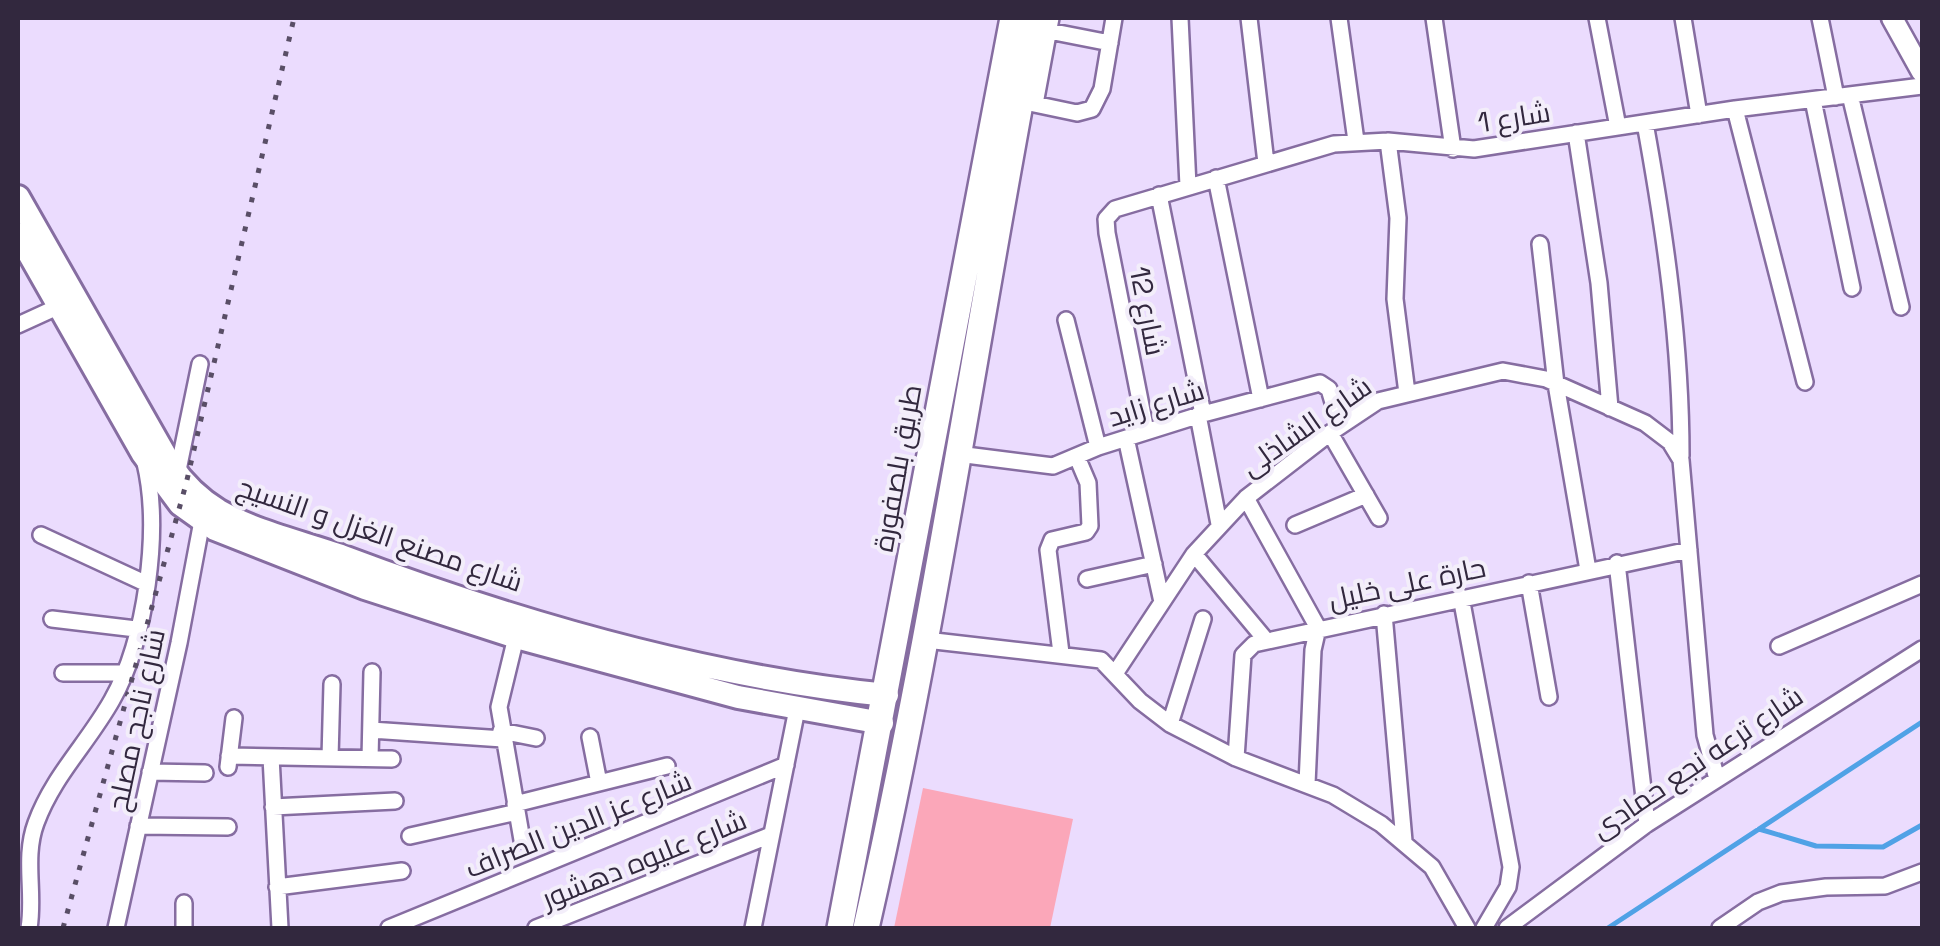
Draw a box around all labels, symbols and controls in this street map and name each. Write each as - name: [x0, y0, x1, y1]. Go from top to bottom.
- street label: شارع 1: [1475, 93, 1553, 141]
- street label: شارع 12: [1121, 263, 1174, 359]
- street label: شارع الشاذلى: [1234, 368, 1379, 485]
- street label: شارع زايد: [1103, 371, 1209, 436]
- street label: طريق بلصفورة: [865, 382, 929, 554]
- street label: شارع مصنع الغزل و النسيج: [232, 468, 527, 601]
- street label: حارة على خليل: [1325, 549, 1489, 617]
- street label: شارع ناجح مصلح: [99, 626, 174, 815]
- street label: شارع ترعه نجع حمادى: [1584, 678, 1810, 847]
- street label: شارع عز الدين الصراف: [459, 762, 697, 887]
- street label: شارع عليوه دهشور: [534, 801, 752, 918]

